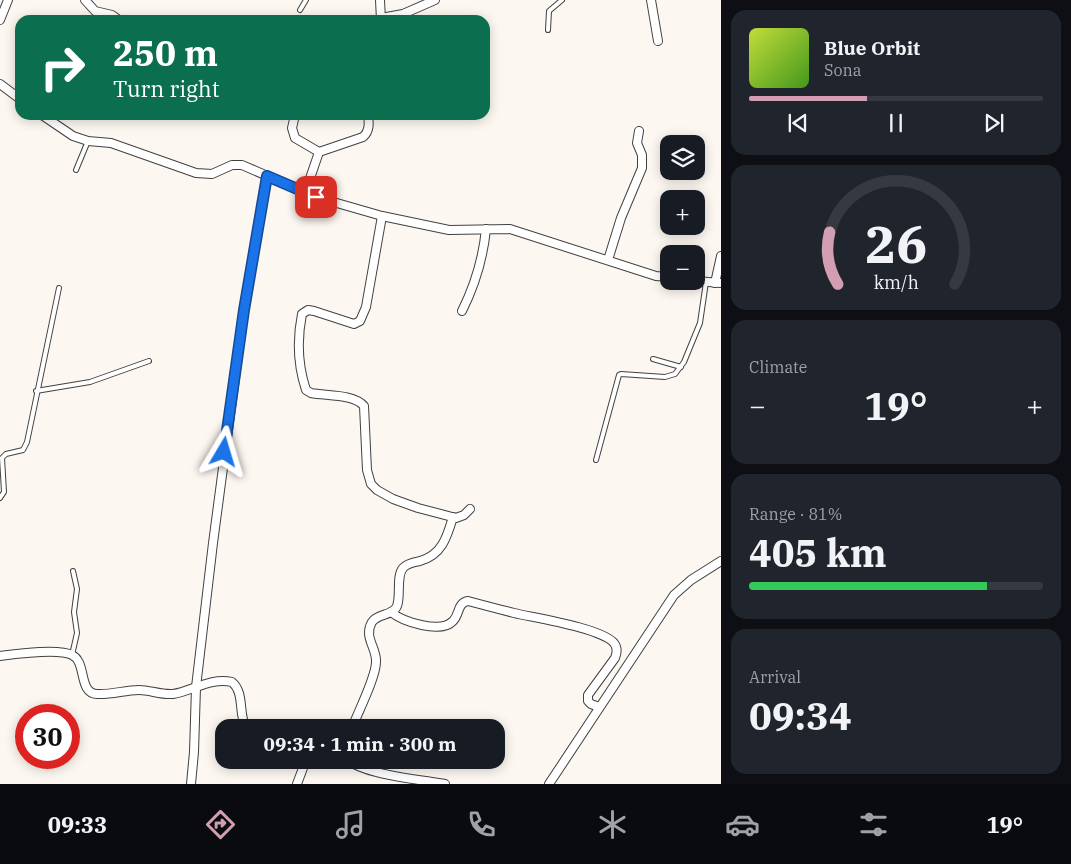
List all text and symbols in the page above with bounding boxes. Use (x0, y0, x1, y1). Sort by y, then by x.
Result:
text: 250 m (113, 30, 218, 76)
icon: right (30, 35, 95, 100)
text: Blue Orbit (824, 36, 920, 60)
text: Sona (824, 60, 861, 80)
text: Turn right (113, 74, 220, 103)
icon: previous (784, 109, 812, 137)
icon: pause (882, 109, 910, 137)
icon: next (980, 109, 1008, 137)
map controls (660, 135, 705, 290)
button: layers (660, 135, 705, 180)
pin (295, 176, 337, 218)
icon: arrive (302, 183, 330, 211)
button: + (660, 190, 705, 235)
text: 26 (865, 210, 927, 277)
button: − (660, 245, 705, 290)
text: km/h (873, 271, 919, 294)
text: Climate (749, 357, 807, 377)
text: 19° (864, 381, 928, 430)
text: − (749, 387, 766, 424)
text: + (1026, 387, 1043, 424)
position arrow (197, 425, 249, 477)
text: Range · 81% (749, 504, 842, 524)
text: 405 km (749, 528, 887, 577)
text: Arrival (749, 667, 801, 687)
text: 09:34 (749, 691, 852, 740)
speed limit sign: 30 (15, 704, 80, 769)
text: 09:34 · 1 min · 300 m (264, 732, 456, 756)
icon: directions (203, 807, 238, 842)
icon: music (333, 807, 368, 842)
icon: phone (464, 807, 499, 842)
icon: climate (595, 807, 630, 842)
icon: car (725, 807, 760, 842)
icon: filters (856, 807, 891, 842)
text: 09:33 (48, 810, 107, 839)
text: 19° (986, 810, 1023, 839)

